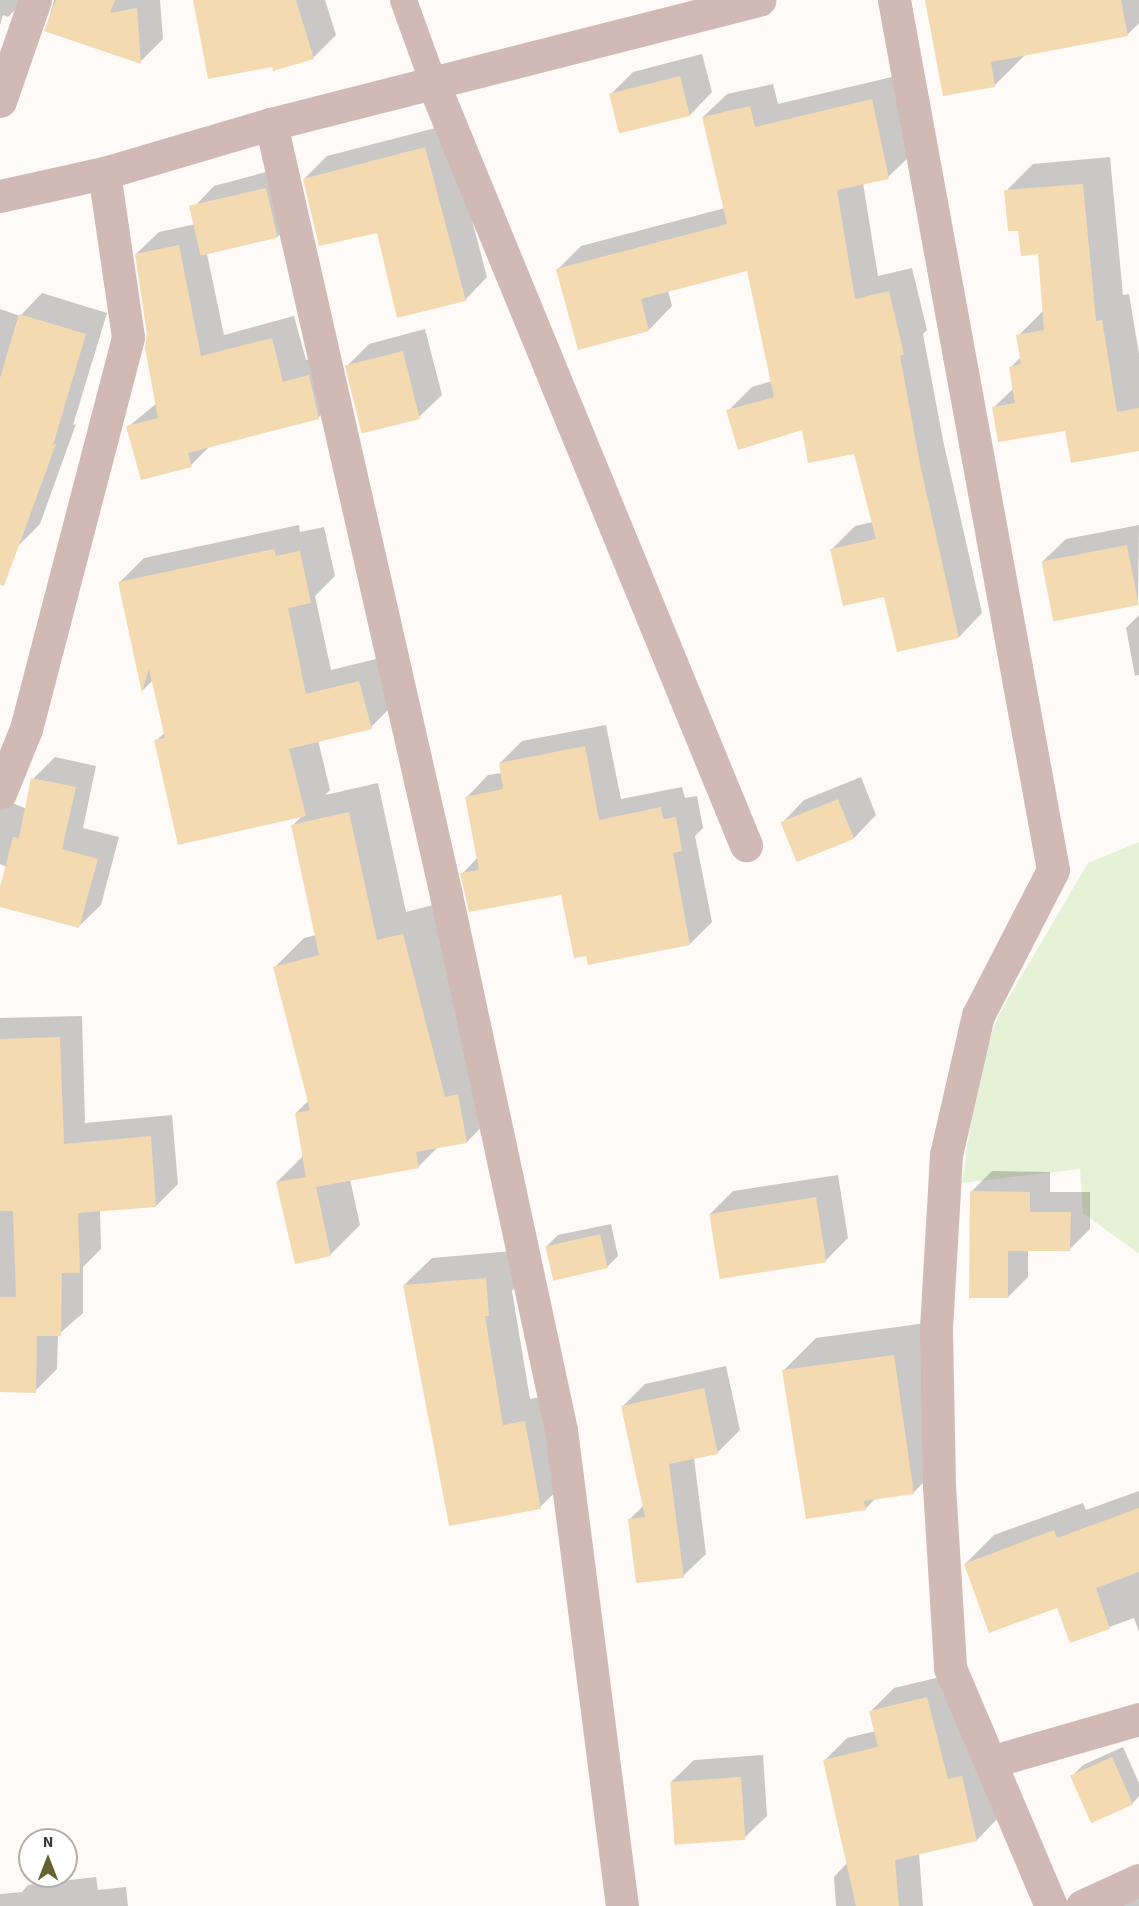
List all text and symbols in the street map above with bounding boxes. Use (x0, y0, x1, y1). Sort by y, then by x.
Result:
north arrow (18, 1828, 78, 1888)
text: N (43, 1831, 53, 1853)

